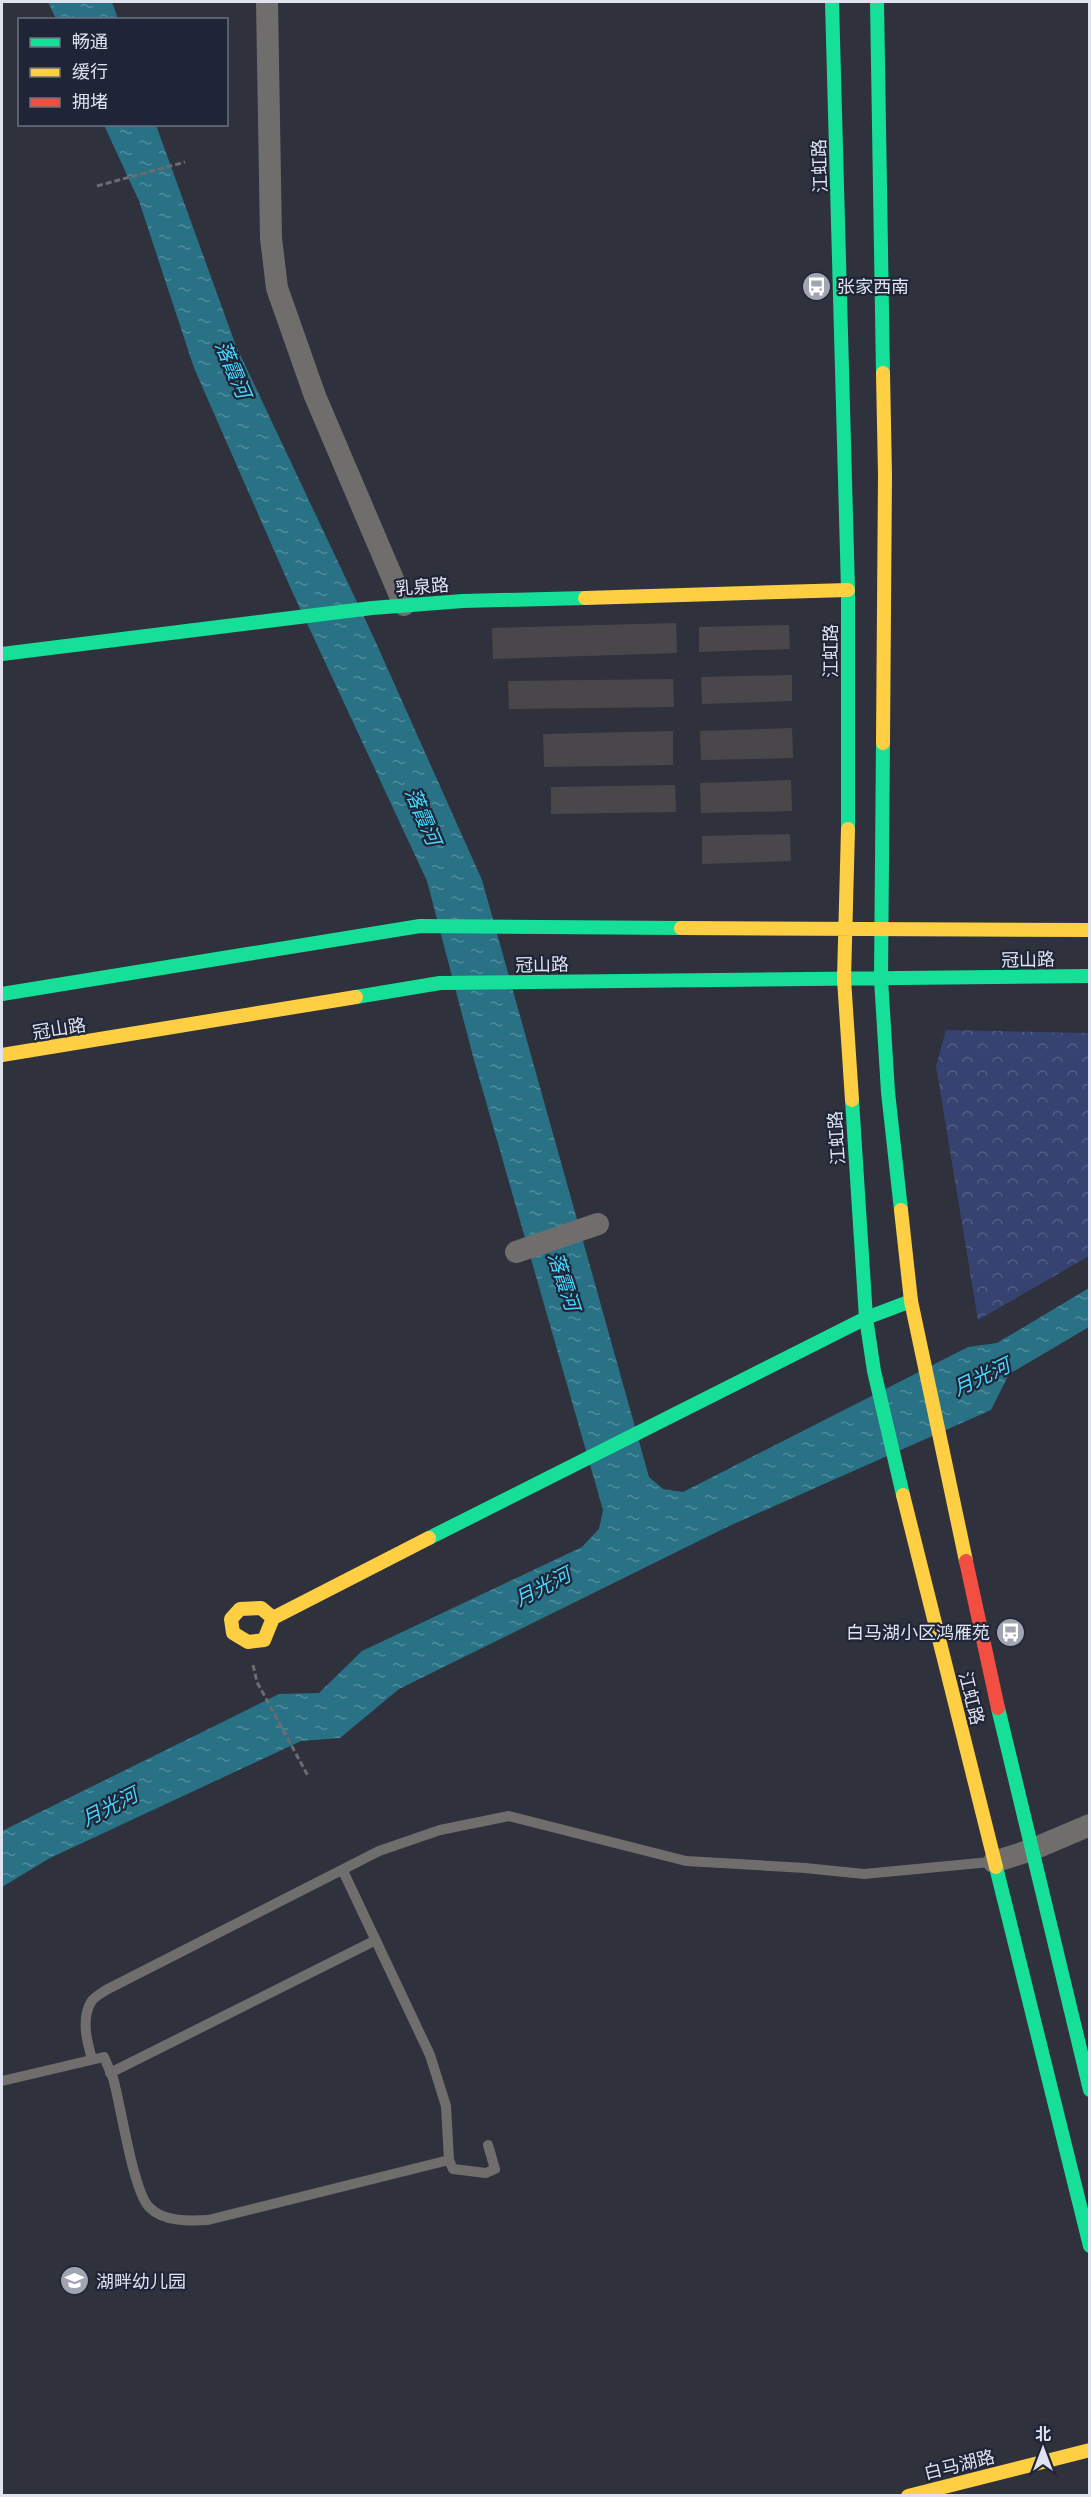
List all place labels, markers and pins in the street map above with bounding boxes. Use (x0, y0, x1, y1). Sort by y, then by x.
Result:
bus stop icon: 张家西南 (800, 270, 832, 302)
place label: 张家西南 (837, 275, 909, 297)
bus stop icon: 白马湖小区鸿雁苑 (995, 1616, 1027, 1648)
place label: 白马湖小区鸿雁苑 (846, 1621, 990, 1643)
school or university icon: 湖畔幼儿园 (59, 2265, 91, 2297)
place label: 湖畔幼儿园 (96, 2270, 186, 2292)

